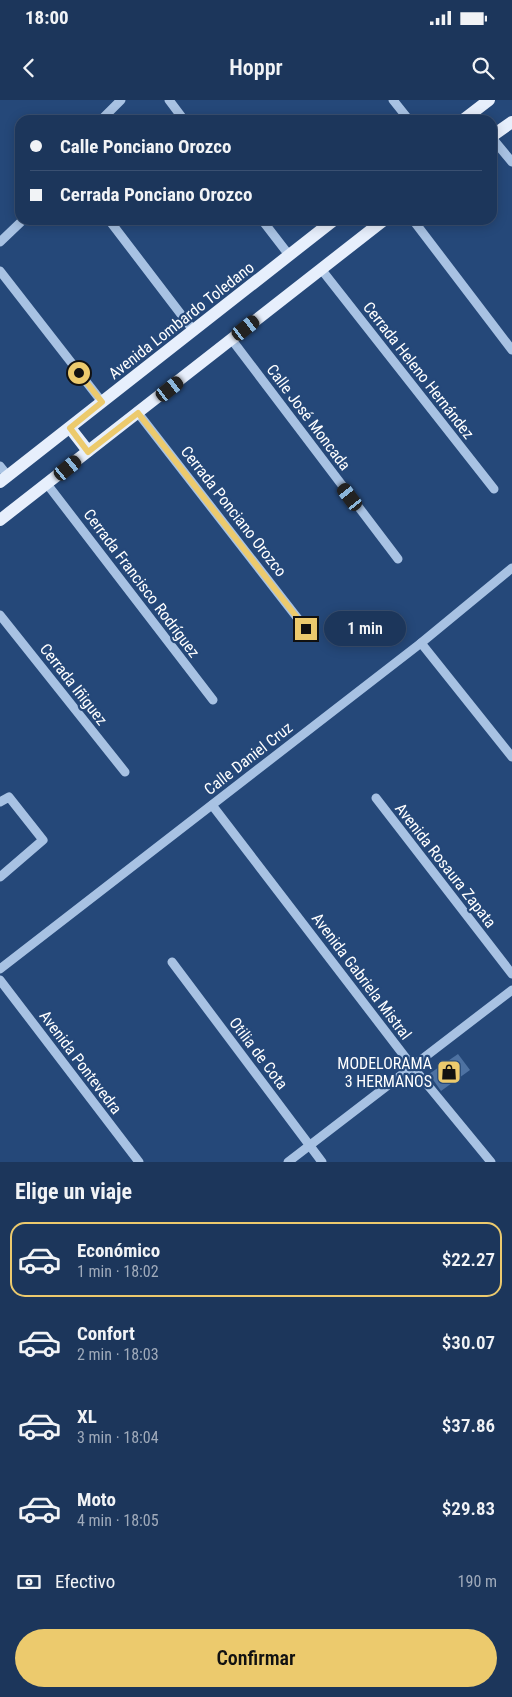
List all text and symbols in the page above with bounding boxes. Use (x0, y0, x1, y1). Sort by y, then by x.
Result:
text: 18:00 (25, 6, 69, 29)
icon: back (15, 54, 43, 82)
icon: search (469, 54, 497, 82)
text: Hoppr (229, 55, 283, 80)
text: Calle Ponciano Orozco (60, 135, 231, 158)
text: Cerrada Ponciano Orozco (60, 183, 252, 206)
street label: Avenida Lombardo Toledano (105, 258, 258, 383)
street label: Cerrada Heleno Hernández (359, 298, 478, 443)
car (229, 313, 262, 343)
street label: Calle José Moncada (262, 360, 355, 474)
route start (68, 362, 90, 384)
car (153, 374, 186, 404)
street label: Cerrada Ponciano Orozco (177, 442, 290, 580)
car (51, 453, 84, 483)
car (334, 481, 365, 513)
street label: Cerrada Francisco Rodríguez (80, 505, 204, 661)
callout: 1 min (324, 612, 406, 646)
route end (295, 618, 317, 640)
text: 1 min (347, 619, 383, 638)
street label: Cerrada Iñiguez (36, 640, 111, 729)
street label: Calle Daniel Cruz (200, 718, 296, 799)
street label: Avenida Rosaura Zapata (391, 799, 500, 931)
street label: Avenida Gabriela Mistral (308, 909, 415, 1043)
street label: Avenida Pontevedra (35, 1007, 126, 1118)
street label: Otilia de Cota (225, 1014, 292, 1093)
place label: MODELORAMA 3 HERMANOS (337, 1054, 432, 1091)
shop icon: MODELORAMA 3 HERMANOS (436, 1059, 462, 1085)
text: Elige un viaje (15, 1179, 132, 1204)
icon: car (17, 1237, 62, 1282)
text: Económico (77, 1239, 160, 1262)
text: $22.27 (442, 1248, 495, 1271)
text: 1 min · 18:02 (77, 1262, 159, 1281)
icon: car (17, 1320, 62, 1365)
text: Confort (77, 1322, 135, 1345)
text: $30.07 (442, 1331, 495, 1354)
text: 2 min · 18:03 (77, 1345, 159, 1364)
icon: car (17, 1403, 62, 1448)
text: XL (77, 1405, 97, 1428)
text: $37.86 (442, 1414, 495, 1437)
text: 3 min · 18:04 (77, 1428, 159, 1447)
icon: car (17, 1486, 62, 1531)
text: Moto (77, 1488, 116, 1511)
text: $29.83 (442, 1497, 495, 1520)
text: 4 min · 18:05 (77, 1511, 159, 1530)
icon: cash (15, 1568, 43, 1596)
text: Efectivo (55, 1570, 115, 1593)
text: 190 m (458, 1572, 497, 1591)
button: Confirmar (15, 1629, 497, 1687)

